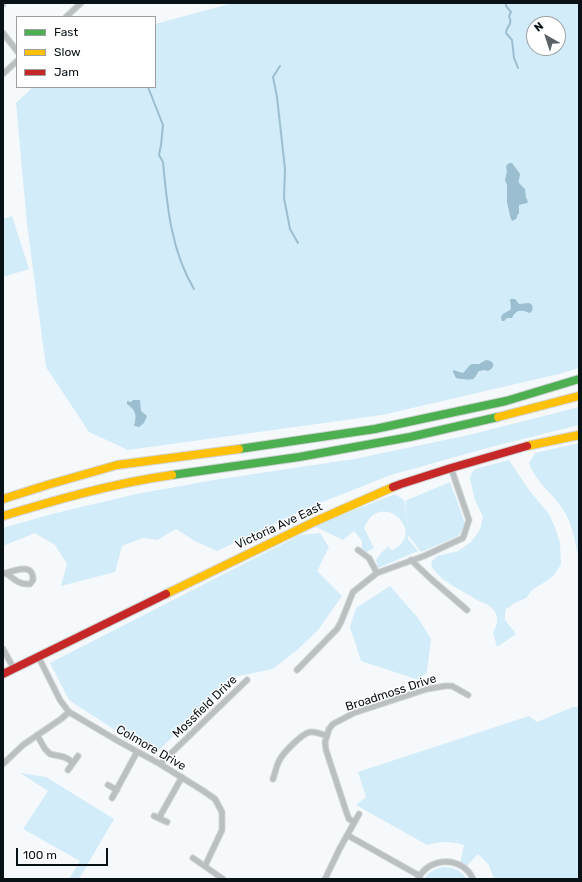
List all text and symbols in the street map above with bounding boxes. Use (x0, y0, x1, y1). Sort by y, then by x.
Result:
legend (16, 16, 156, 88)
north arrow (526, 16, 566, 56)
text: N (532, 20, 546, 35)
text: Fast (54, 25, 78, 39)
text: Slow (54, 45, 81, 59)
text: Jam (54, 65, 79, 79)
street label: Victoria Ave East (233, 500, 325, 552)
street label: Broadmoss Drive (344, 672, 438, 714)
street label: Mossfield Drive (170, 673, 240, 741)
street label: Colmore Drive (113, 722, 189, 774)
scale bar (18, 840, 110, 866)
text: 100 m (23, 848, 57, 862)

